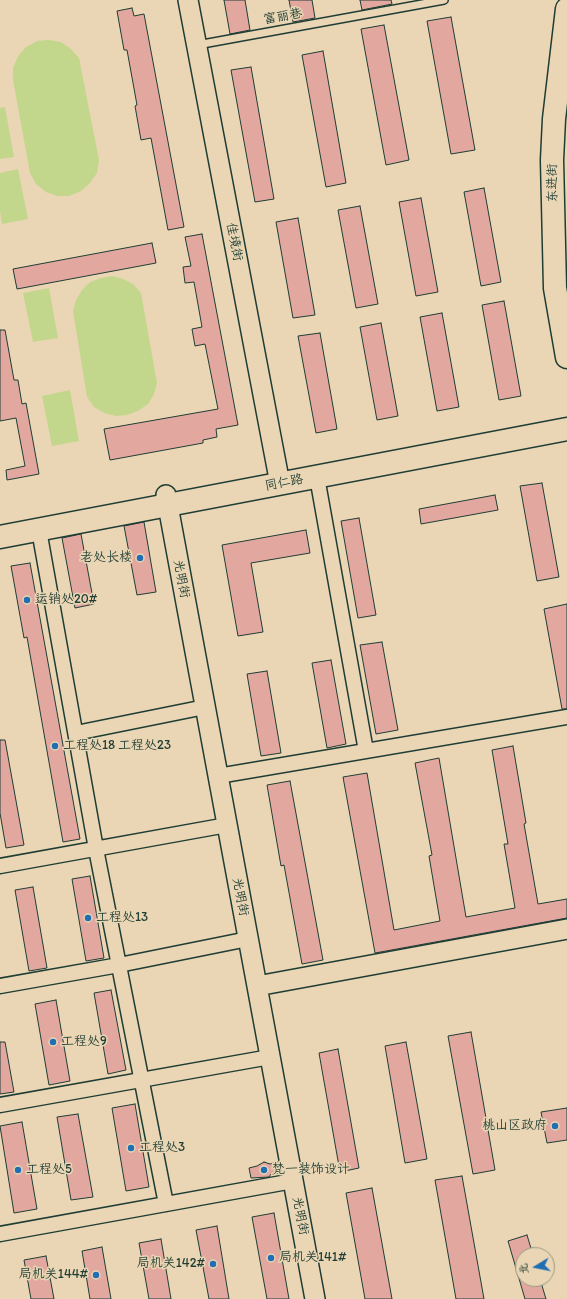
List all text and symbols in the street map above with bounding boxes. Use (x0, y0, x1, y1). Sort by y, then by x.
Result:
street label: 富丽巷 (262, 6, 304, 28)
street label: 东进街 (545, 163, 561, 203)
street label: 佳境街 (223, 221, 245, 263)
street label: 同仁路 (263, 472, 305, 494)
place label: 老处长楼 (80, 550, 132, 566)
marker: 老处长楼 (135, 553, 145, 563)
street label: 光明街 (170, 558, 192, 600)
place label: 运销处20# (35, 592, 97, 608)
marker: 运销处20# (22, 595, 32, 605)
place label: 工程处18 工程处23 (63, 738, 171, 754)
marker: 工程处18 工程处23 (50, 741, 60, 751)
street label: 光明街 (229, 876, 251, 918)
place label: 工程处13 (96, 910, 148, 926)
marker: 工程处13 (83, 913, 93, 923)
place label: 工程处9 (61, 1034, 107, 1050)
marker: 工程处9 (48, 1037, 58, 1047)
place label: 桃山区政府 (482, 1118, 547, 1134)
marker: 桃山区政府 (550, 1121, 560, 1131)
place label: 工程处3 (139, 1140, 185, 1156)
marker: 工程处3 (126, 1143, 136, 1153)
place label: 工程处5 (26, 1162, 72, 1178)
place label: 梵一装饰设计 (272, 1162, 350, 1178)
marker: 工程处5 (13, 1165, 23, 1175)
marker: 梵一装饰设计 (259, 1165, 269, 1175)
street label: 光明街 (289, 1195, 311, 1237)
north arrow (515, 1247, 555, 1287)
place label: 局机关141# (279, 1250, 346, 1266)
marker: 局机关141# (266, 1253, 276, 1263)
place label: 局机关142# (137, 1256, 205, 1272)
marker: 局机关142# (208, 1259, 218, 1269)
text: 北 (516, 1262, 531, 1276)
place label: 局机关144# (19, 1267, 88, 1283)
marker: 局机关144# (91, 1270, 101, 1280)

